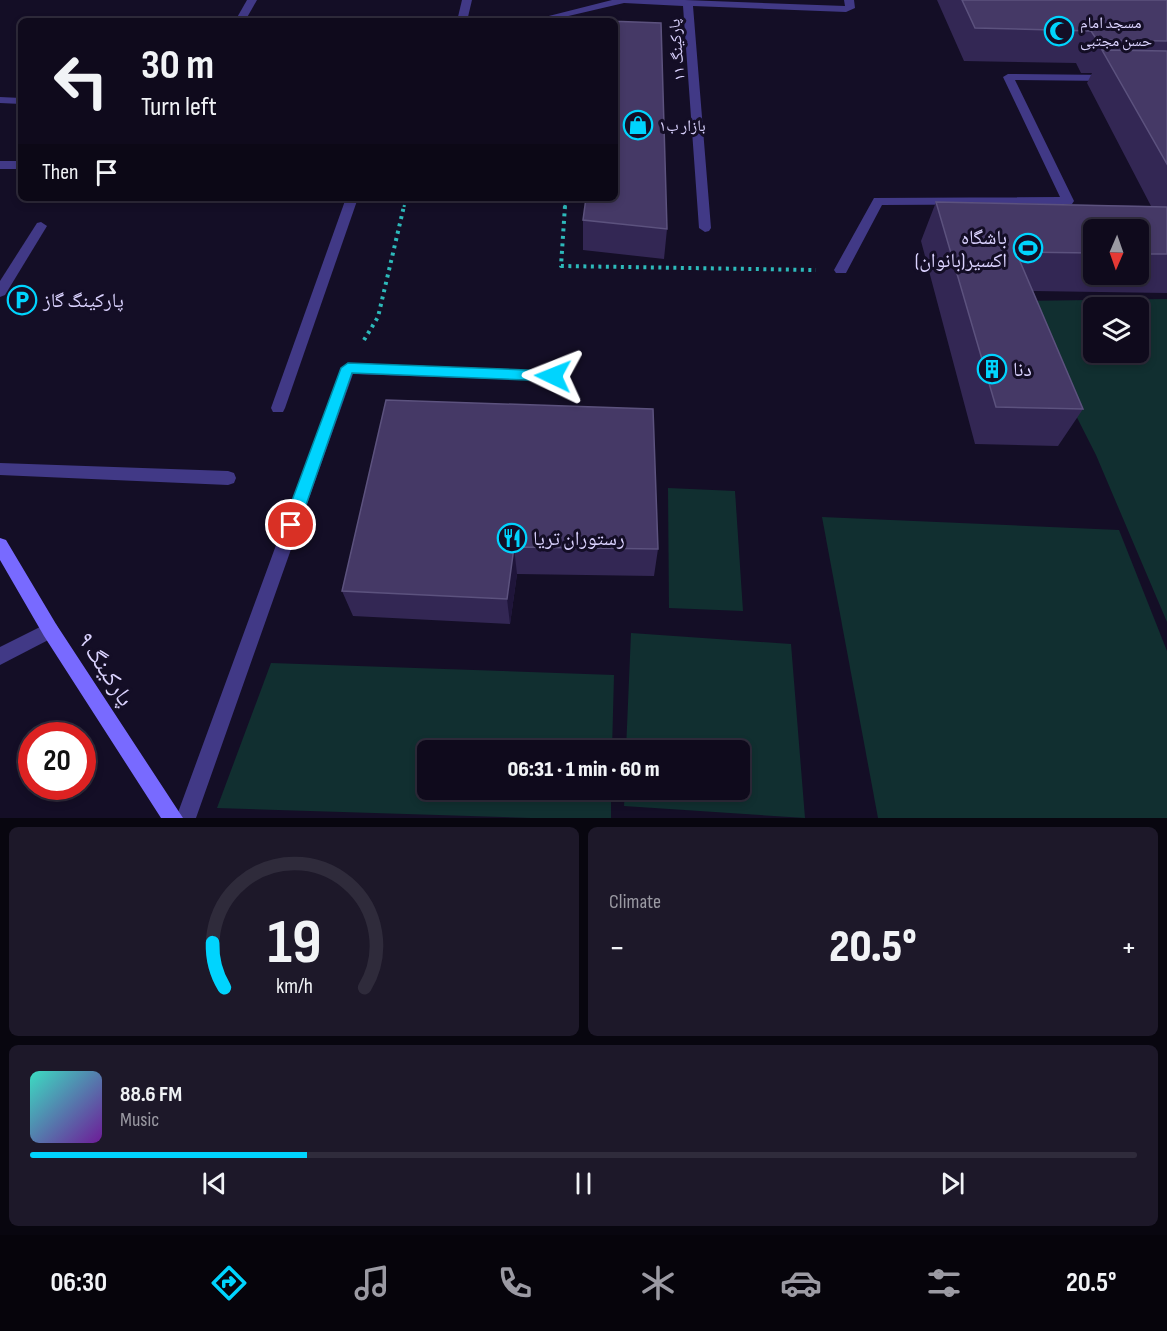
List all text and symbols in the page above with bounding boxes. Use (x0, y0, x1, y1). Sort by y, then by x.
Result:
place label: مسجد امام حسن مجتبی (1080, 14, 1152, 51)
mosque icon: مسجد امام حسن مجتبی (1043, 15, 1075, 47)
street label: پارکینگ ۱۱ (665, 18, 690, 82)
text: 30 m (141, 40, 214, 91)
icon: left (42, 42, 120, 120)
text: Turn left (141, 91, 217, 123)
shop icon: بازار ب۱ (622, 109, 654, 141)
place label: بازار ب۱ (659, 117, 706, 136)
icon: arrive (90, 156, 123, 189)
text: Then (42, 159, 78, 186)
north arrow (1083, 219, 1149, 285)
map controls (1083, 219, 1149, 363)
place label: باشگاه اکسیر(بانوان) (915, 226, 1007, 273)
sports icon: باشگاه اکسیر(بانوان) (1012, 232, 1044, 264)
parking icon: پارکینگ گاز (6, 284, 38, 316)
place label: پارکینگ گاز (42, 289, 124, 313)
button: layers (1083, 297, 1149, 363)
position arrow (521, 344, 585, 408)
building icon: دنا (976, 353, 1008, 385)
place label: دنا (1013, 358, 1032, 382)
pin (265, 499, 316, 550)
icon: arrive (274, 508, 307, 541)
restaurant icon: رستوران تریا (496, 522, 528, 554)
place label: رستوران تریا (533, 527, 625, 551)
street label: پارکینگ ۹ (71, 627, 140, 712)
speed limit sign: 20 (18, 722, 96, 800)
text: 06:31 · 1 min · 60 m (507, 756, 660, 783)
text: Climate (609, 890, 661, 914)
text: 19 (267, 906, 321, 981)
text: 20.5° (829, 920, 917, 975)
text: − (609, 928, 625, 968)
text: + (1121, 928, 1137, 968)
text: km/h (275, 975, 313, 1000)
text: 88.6 FM (120, 1081, 182, 1108)
text: Music (120, 1108, 159, 1132)
icon: previous (198, 1167, 231, 1200)
icon: pause (567, 1167, 600, 1200)
icon: next (936, 1167, 969, 1200)
icon: directions (208, 1262, 250, 1304)
icon: music (351, 1262, 393, 1304)
icon: phone (494, 1262, 536, 1304)
icon: climate (637, 1262, 679, 1304)
icon: car (780, 1262, 822, 1304)
icon: filters (923, 1262, 965, 1304)
text: 06:30 (50, 1267, 107, 1299)
text: 20.5° (1066, 1267, 1116, 1299)

